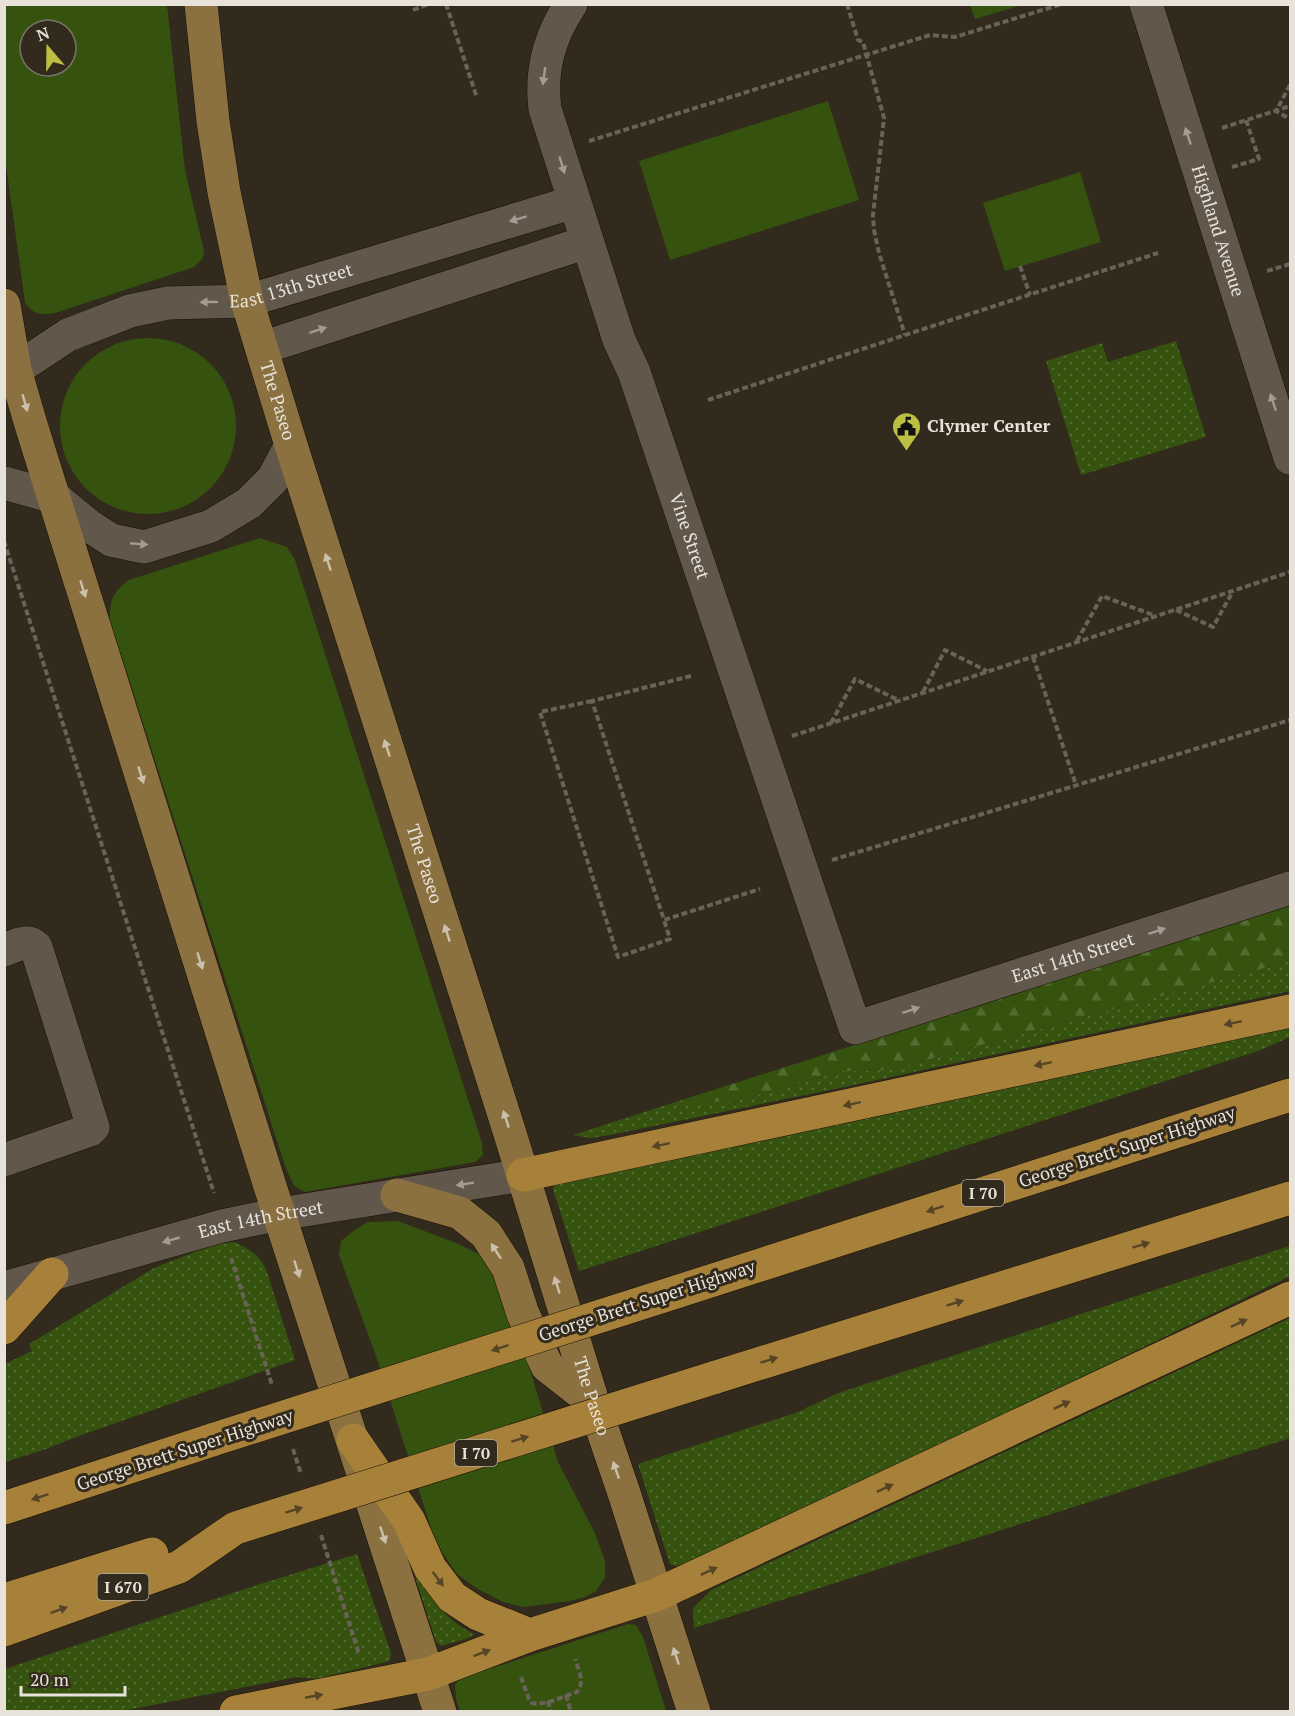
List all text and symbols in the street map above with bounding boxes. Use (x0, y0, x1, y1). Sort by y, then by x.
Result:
north arrow (18, 18, 78, 78)
text: N (33, 21, 52, 46)
one-way arrow (539, 67, 548, 86)
one-way arrow (1183, 127, 1192, 145)
one-way arrow (558, 156, 567, 174)
street label: Highland Avenue (1187, 162, 1251, 299)
one-way arrow (509, 215, 527, 224)
street label: East 13th Street (229, 257, 356, 312)
one-way arrow (199, 297, 218, 307)
one-way arrow (309, 325, 327, 334)
street label: The Paseo (255, 358, 302, 443)
one-way arrow (1268, 393, 1277, 411)
one-way arrow (20, 394, 30, 412)
public building icon: Clymer Center (890, 410, 922, 452)
place label: Clymer Center (927, 413, 1051, 437)
street label: Vine Street (665, 490, 716, 583)
one-way arrow (130, 540, 149, 549)
one-way arrow (323, 553, 332, 571)
one-way arrow (79, 580, 88, 598)
one-way arrow (382, 739, 391, 757)
one-way arrow (137, 766, 146, 784)
street label: The Paseo (401, 821, 449, 906)
one-way arrow (441, 924, 451, 942)
street label: East 14th Street (1009, 926, 1137, 988)
one-way arrow (1148, 926, 1166, 935)
one-way arrow (196, 952, 205, 970)
one-way arrow (902, 1005, 920, 1015)
one-way arrow (1224, 1019, 1243, 1028)
one-way arrow (1033, 1059, 1052, 1069)
street label: George Brett Super Highway (1015, 1099, 1239, 1192)
one-way arrow (843, 1100, 861, 1110)
one-way arrow (501, 1110, 510, 1128)
one-way arrow (652, 1141, 671, 1150)
one-way arrow (456, 1180, 475, 1189)
road number: I 70 (962, 1180, 1004, 1206)
street label: East 14th Street (195, 1194, 325, 1243)
one-way arrow (926, 1204, 944, 1214)
one-way arrow (162, 1236, 180, 1245)
one-way arrow (1132, 1239, 1150, 1249)
one-way arrow (491, 1242, 502, 1259)
street label: George Brett Super Highway (535, 1253, 759, 1346)
one-way arrow (293, 1260, 303, 1278)
one-way arrow (552, 1276, 561, 1294)
one-way arrow (946, 1297, 964, 1307)
one-way arrow (1230, 1318, 1247, 1327)
one-way arrow (491, 1344, 509, 1353)
street label: The Paseo (569, 1353, 617, 1439)
one-way arrow (760, 1355, 778, 1365)
one-way arrow (1053, 1400, 1071, 1410)
street label: George Brett Super Highway (73, 1402, 297, 1495)
one-way arrow (511, 1433, 529, 1443)
road number: I 70 (455, 1440, 497, 1466)
one-way arrow (611, 1461, 621, 1479)
one-way arrow (877, 1484, 894, 1493)
one-way arrow (31, 1493, 49, 1502)
one-way arrow (285, 1505, 303, 1514)
one-way arrow (379, 1526, 388, 1544)
one-way arrow (700, 1567, 717, 1576)
one-way arrow (432, 1571, 445, 1587)
road number: I 670 (98, 1574, 148, 1600)
one-way arrow (51, 1605, 69, 1615)
one-way arrow (671, 1647, 680, 1665)
one-way arrow (473, 1648, 491, 1657)
scale bar (21, 1659, 124, 1697)
text: 20 m (30, 1667, 70, 1691)
one-way arrow (305, 1691, 324, 1700)

